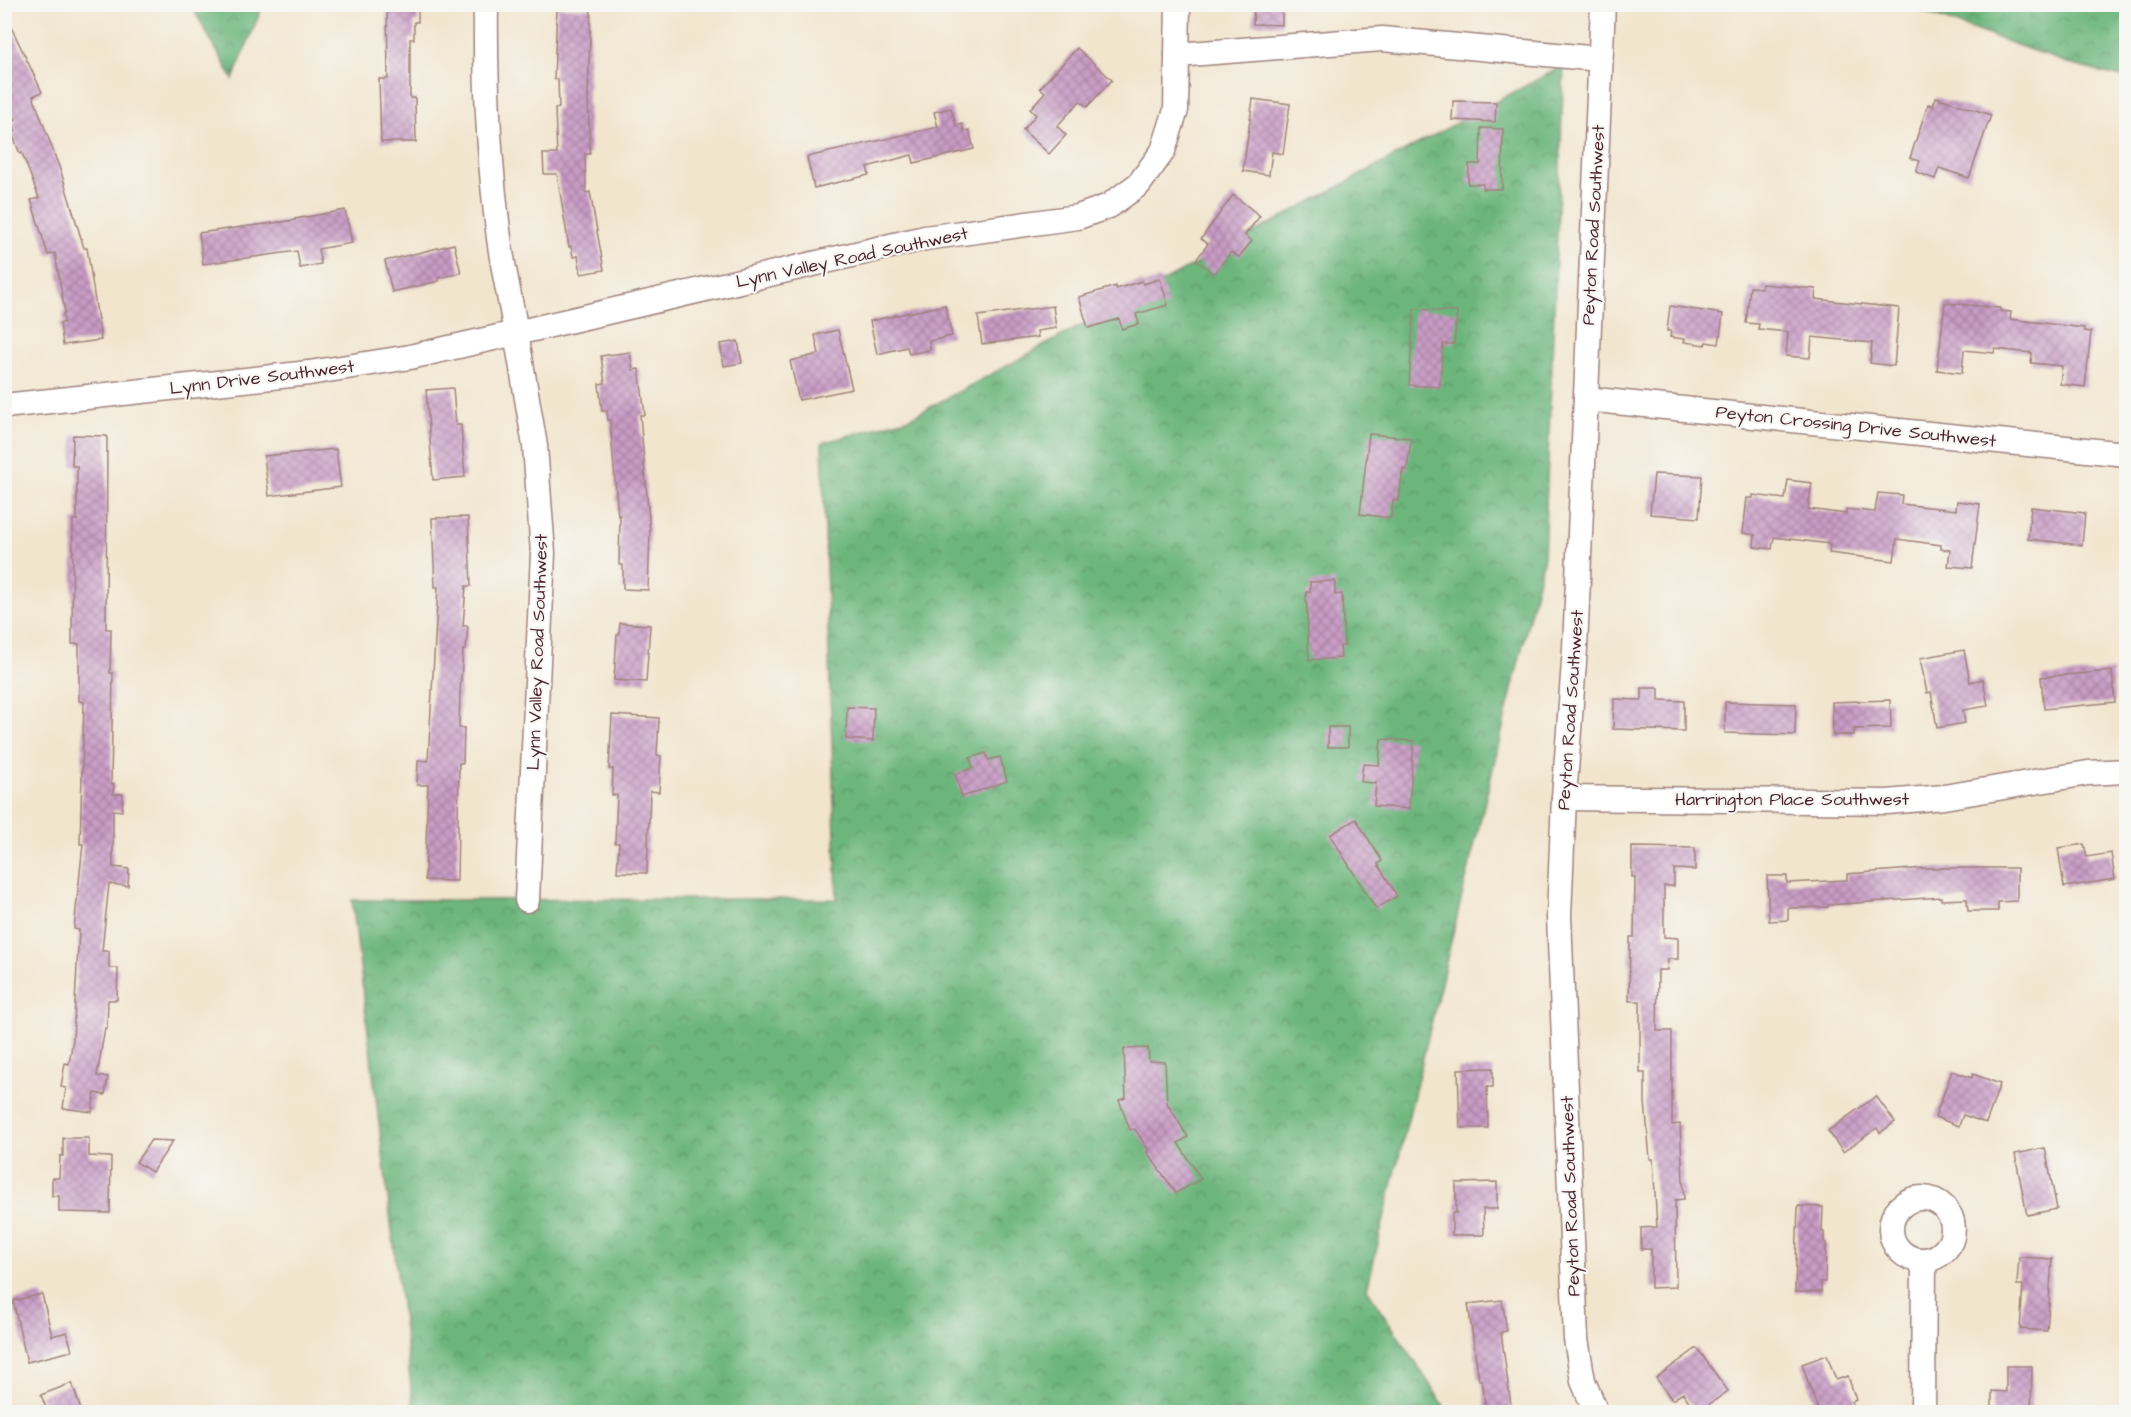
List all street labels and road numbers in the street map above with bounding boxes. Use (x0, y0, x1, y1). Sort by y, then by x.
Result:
street label: Peyton Road Southwest (1576, 123, 1612, 326)
street label: Lynn Valley Road Southwest (734, 221, 971, 295)
street label: Lynn Drive Southwest (168, 354, 357, 402)
street label: Peyton Crossing Drive Southwest (1714, 399, 1998, 455)
street label: Lynn Valley Road Southwest (521, 533, 555, 771)
street label: Peyton Road Southwest (1551, 608, 1591, 811)
street label: Harrington Place Southwest (1675, 787, 1910, 813)
street label: Peyton Road Southwest (1554, 1094, 1587, 1297)

